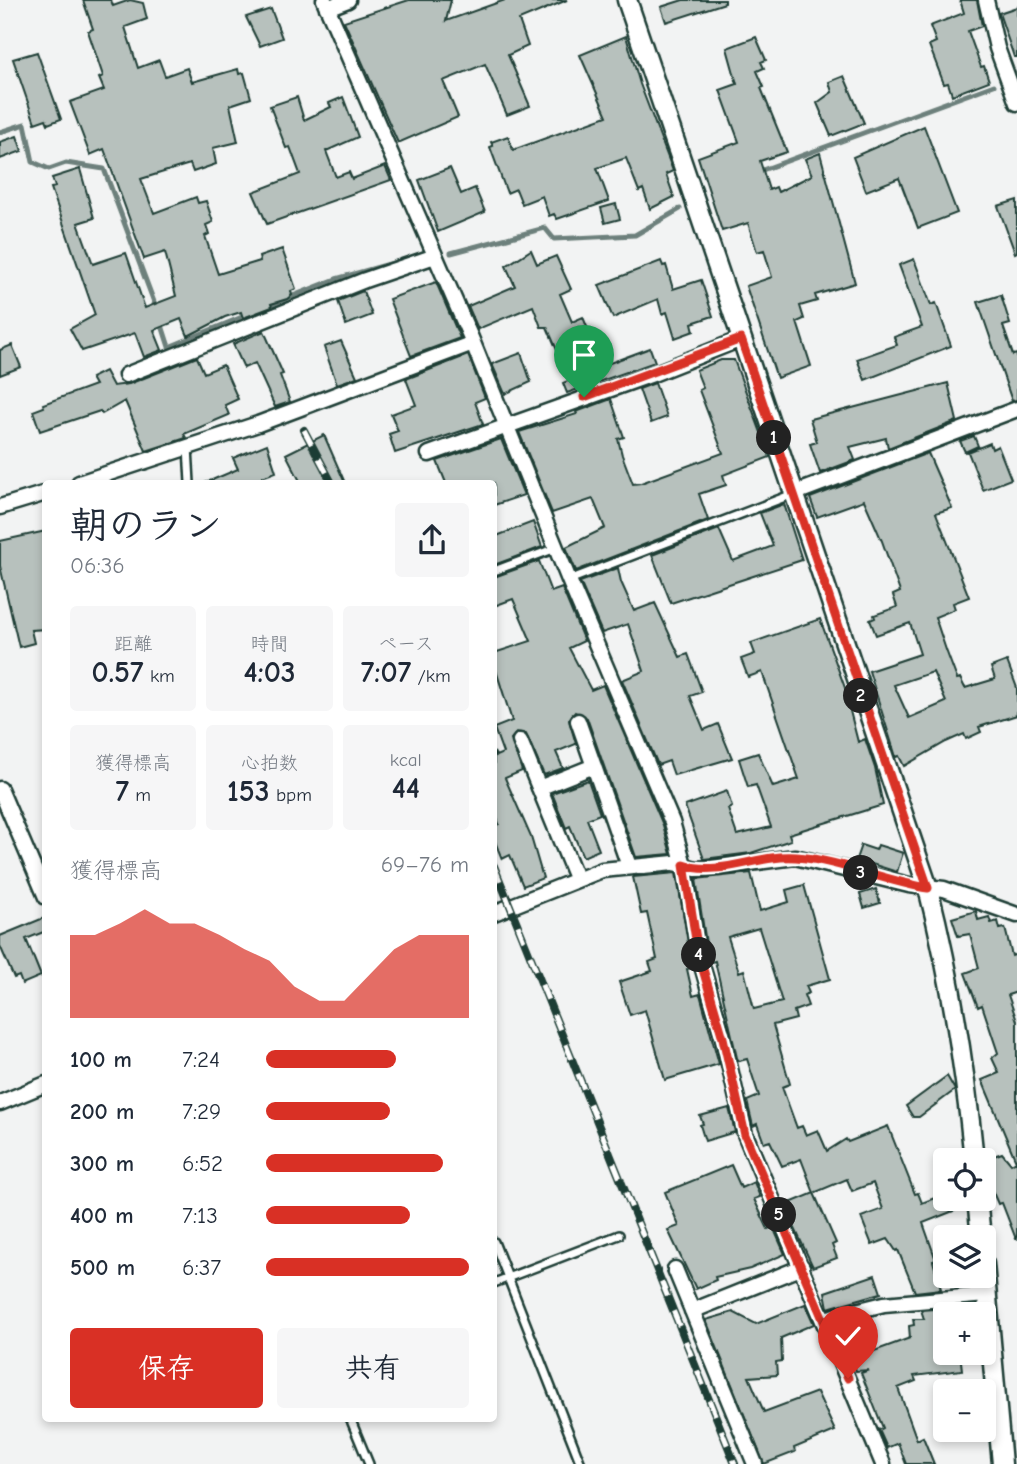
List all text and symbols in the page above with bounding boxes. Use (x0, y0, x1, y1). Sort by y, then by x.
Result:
pin (554, 325, 614, 397)
icon: arrive (565, 336, 603, 374)
pin: 1 (756, 420, 792, 456)
text: 1 (770, 426, 777, 448)
button: share (395, 503, 469, 577)
text: 朝のラン (70, 504, 222, 548)
text: 06:36 (70, 552, 125, 579)
text: 距離 (114, 633, 152, 655)
text: 時間 (250, 633, 289, 655)
text: ペース (378, 633, 434, 655)
text: 0.57 (92, 655, 144, 690)
text: 4:03 (243, 655, 296, 690)
text: 7:07 (361, 655, 411, 690)
text: km (144, 665, 175, 687)
text: /km (411, 665, 451, 687)
pin: 2 (844, 678, 878, 714)
text: 2 (856, 684, 865, 706)
text: kcal (390, 749, 422, 771)
text: 獲得標高 (95, 752, 171, 774)
text: 心拍数 (241, 752, 298, 774)
text: 44 (392, 771, 420, 806)
text: 7 (115, 774, 129, 809)
text: 153 (227, 774, 270, 809)
text: m (129, 784, 151, 806)
text: bpm (270, 784, 312, 806)
text: 69–76 m (381, 851, 469, 878)
pin: 3 (844, 856, 878, 890)
text: 獲得標高 (70, 857, 162, 884)
text: 3 (856, 861, 865, 883)
pin: 4 (682, 937, 716, 972)
text: 4 (694, 943, 703, 965)
text: 100 m (70, 1046, 132, 1073)
text: 7:24 (182, 1046, 220, 1073)
text: 200 m (70, 1098, 134, 1125)
text: 7:29 (182, 1098, 221, 1125)
map controls (933, 1148, 996, 1442)
button: locate (933, 1148, 996, 1211)
text: 300 m (70, 1150, 134, 1177)
text: 6:52 (182, 1150, 223, 1177)
pin: 5 (762, 1198, 796, 1232)
text: 400 m (70, 1202, 134, 1229)
text: 7:13 (182, 1202, 218, 1229)
text: 5 (773, 1203, 784, 1225)
button: layers (933, 1225, 996, 1288)
text: 500 m (70, 1254, 135, 1281)
text: 6:37 (182, 1254, 221, 1281)
button: + (933, 1302, 996, 1365)
pin (818, 1306, 878, 1378)
icon: check (829, 1317, 867, 1355)
button: 保存 (70, 1328, 263, 1408)
button: 共有 (277, 1328, 469, 1408)
button: − (933, 1379, 996, 1442)

